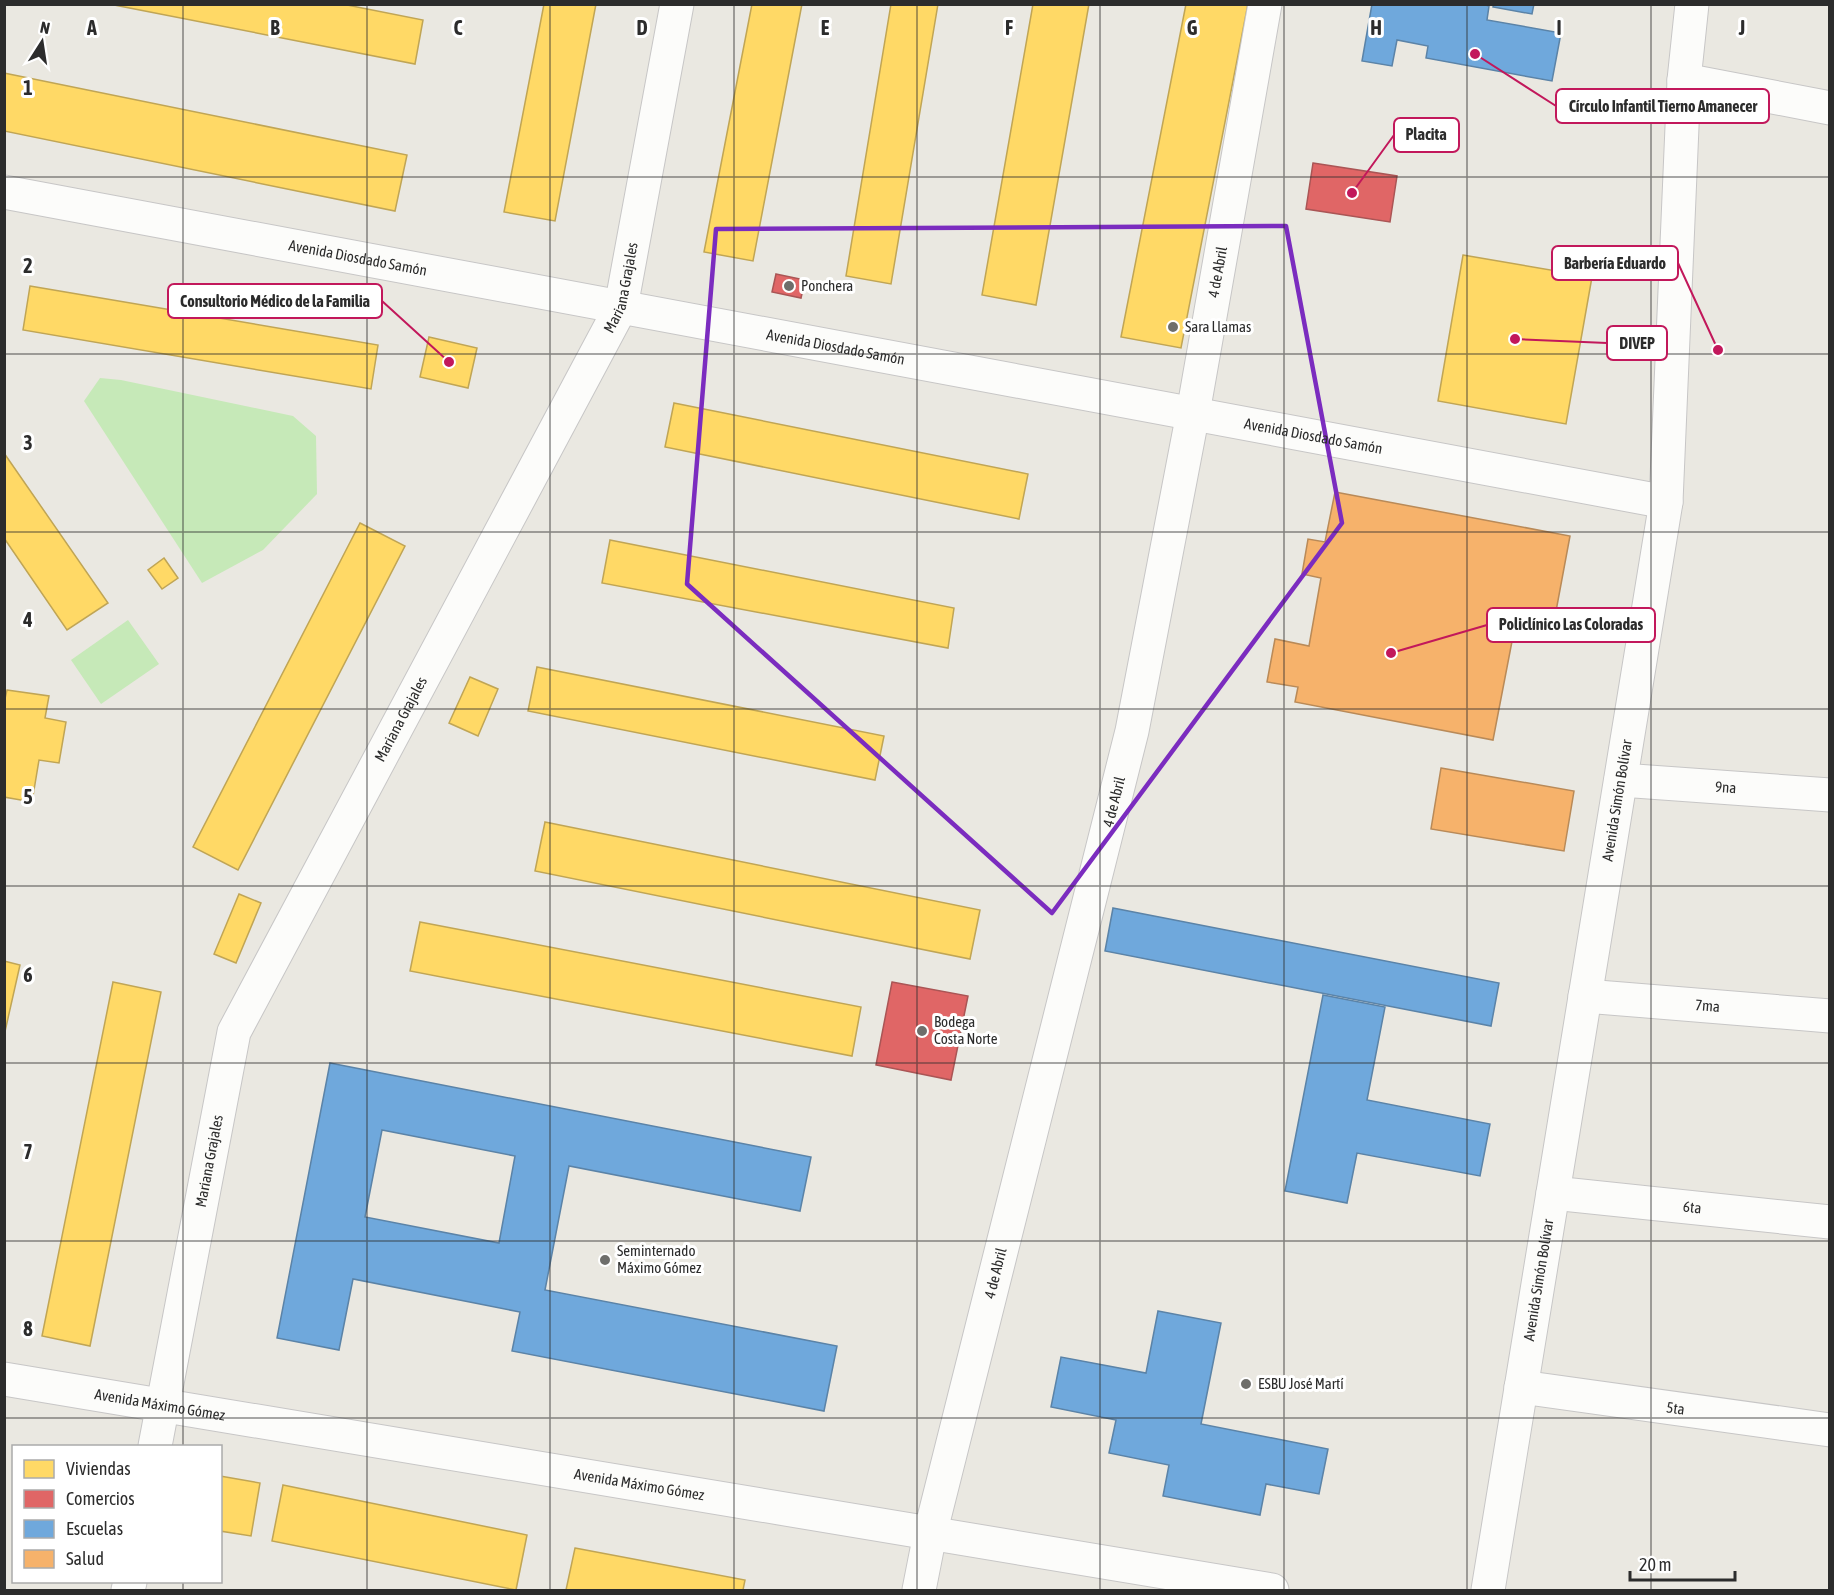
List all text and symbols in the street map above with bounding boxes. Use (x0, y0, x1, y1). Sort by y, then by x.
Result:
north arrow (12, 12, 72, 72)
text: A (86, 16, 97, 39)
text: B (270, 16, 280, 39)
text: C (454, 16, 463, 39)
text: D (636, 16, 648, 39)
text: E (821, 16, 830, 39)
text: F (1005, 16, 1013, 39)
text: G (1187, 16, 1198, 39)
text: H (1370, 16, 1382, 39)
text: I (1556, 16, 1562, 39)
text: J (1738, 16, 1745, 39)
text: N (39, 18, 52, 37)
text: 1 (23, 76, 33, 99)
callout: Círculo Infantil Tierno Amanecer (1556, 89, 1769, 123)
text: Círculo Infantil Tierno Amanecer (1569, 97, 1758, 115)
callout: Placita (1394, 118, 1459, 152)
text: Placita (1405, 125, 1447, 143)
street label: Avenida Diosdado Samón (288, 236, 428, 279)
street label: Mariana Grajales (600, 241, 641, 336)
street label: 4 de Abril (1204, 245, 1230, 299)
callout: Barbería Eduardo (1552, 246, 1678, 280)
text: 2 (23, 254, 33, 277)
text: Barbería Eduardo (1564, 254, 1666, 272)
place label: Ponchera (801, 277, 853, 294)
marker: Ponchera (782, 279, 796, 293)
callout: Consultorio Médico de la Familia (168, 284, 382, 318)
text: Consultorio Médico de la Familia (180, 292, 370, 310)
place label: Sara Llamas (1185, 318, 1251, 335)
marker: Sara Llamas (1166, 320, 1180, 334)
street label: Avenida Diosdado Samón (765, 325, 906, 368)
callout: DIVEP (1607, 326, 1667, 360)
text: DIVEP (1619, 334, 1655, 352)
street label: Avenida Diosdado Samón (1243, 415, 1384, 457)
text: 3 (23, 431, 33, 454)
text: 4 (22, 608, 33, 631)
callout: Policlínico Las Coloradas (1487, 608, 1655, 642)
text: Policlínico Las Coloradas (1499, 615, 1644, 633)
street label: Mariana Grajales (371, 674, 430, 764)
street label: Avenida Simón Bolívar (1598, 738, 1635, 863)
street label: 4 de Abril (1099, 775, 1128, 829)
street label: 9na (1715, 778, 1737, 796)
text: 5 (23, 785, 33, 808)
text: 6 (23, 963, 33, 986)
street label: 7ma (1695, 996, 1721, 1015)
place label: Bodega Costa Norte (934, 1013, 998, 1047)
marker: Bodega Costa Norte (915, 1024, 929, 1038)
street label: Mariana Grajales (192, 1113, 226, 1209)
text: 7 (23, 1140, 33, 1163)
street label: 6ta (1682, 1198, 1702, 1216)
street label: Avenida Simón Bolívar (1520, 1217, 1557, 1342)
place label: Seminternado Máximo Gómez (617, 1242, 702, 1276)
street label: 4 de Abril (981, 1246, 1010, 1300)
marker: Seminternado Máximo Gómez (598, 1253, 612, 1267)
text: 8 (23, 1317, 33, 1340)
place label: ESBU José Martí (1258, 1375, 1344, 1392)
marker: ESBU José Martí (1239, 1377, 1253, 1391)
street label: Avenida Máximo Gómez (94, 1385, 227, 1424)
street label: 5ta (1665, 1398, 1686, 1418)
legend (12, 1445, 222, 1583)
text: Viviendas (66, 1458, 131, 1479)
street label: Avenida Máximo Gómez (573, 1465, 706, 1504)
text: Comercios (66, 1488, 135, 1509)
text: Escuelas (66, 1518, 123, 1539)
scale bar (1630, 1544, 1735, 1582)
text: Salud (66, 1548, 104, 1569)
text: 20 m (1639, 1554, 1671, 1575)

